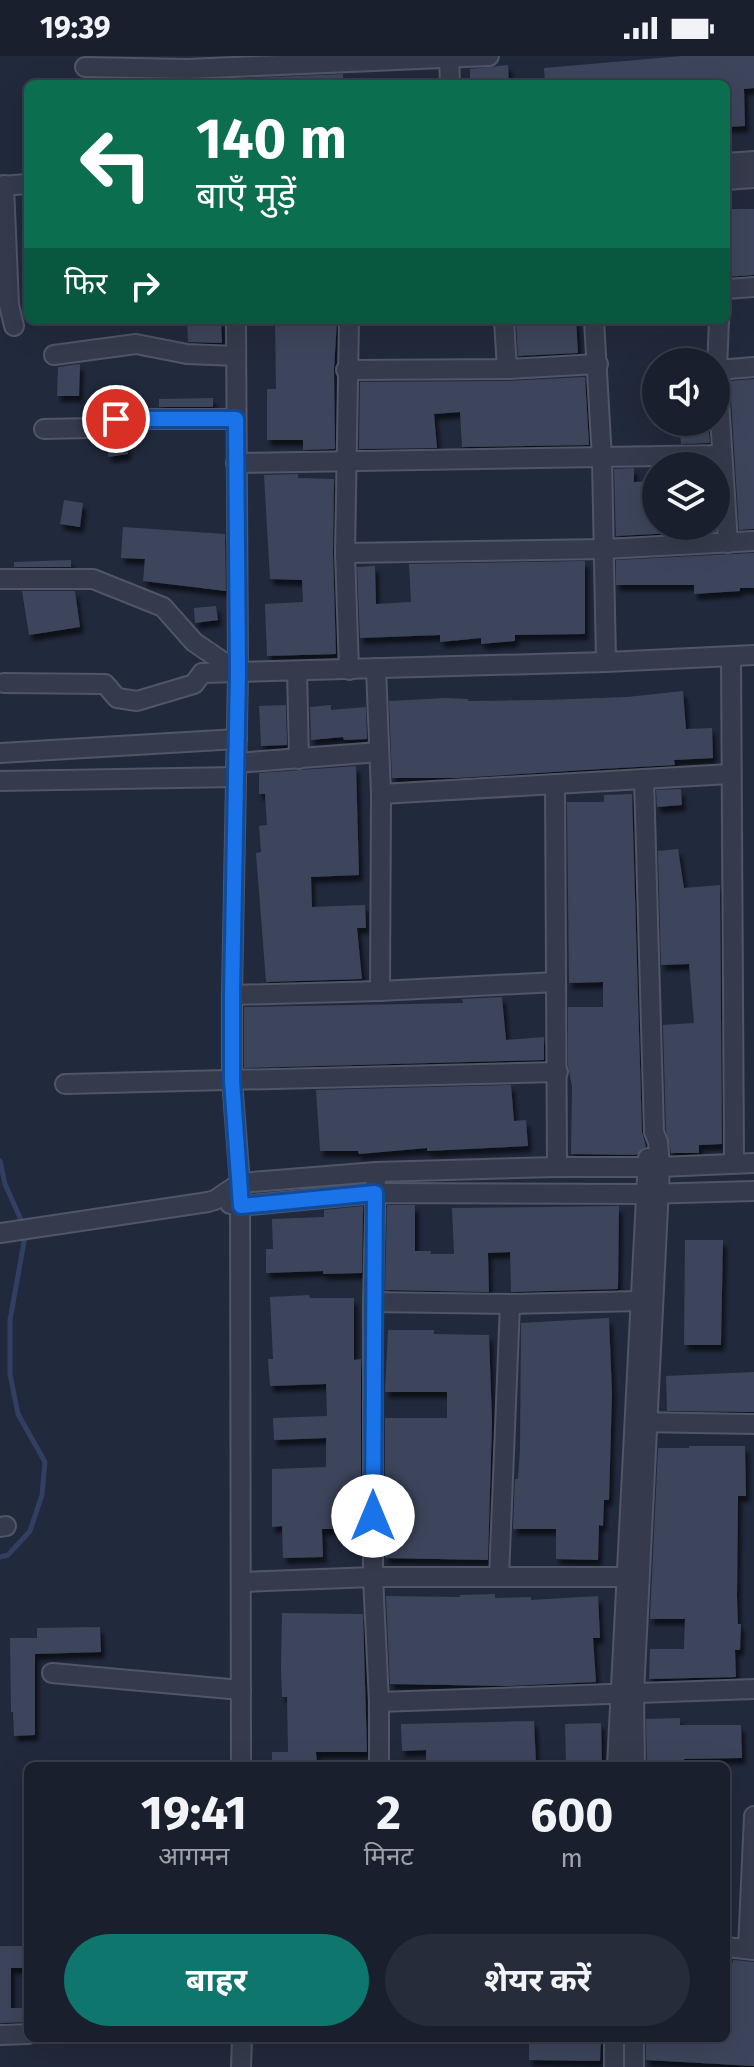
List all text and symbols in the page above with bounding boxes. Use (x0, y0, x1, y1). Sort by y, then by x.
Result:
text: 19:39 (40, 10, 110, 46)
text: 140 m (196, 106, 347, 173)
icon: left (64, 112, 168, 216)
text: बाएँ मुड़ें (196, 174, 296, 218)
icon: right (123, 264, 167, 308)
text: फिर (64, 266, 107, 302)
map controls (642, 348, 730, 540)
button: sound (642, 348, 730, 436)
pin (82, 385, 150, 453)
icon: arrive (94, 397, 138, 441)
button: layers (642, 452, 730, 540)
position arrow (331, 1474, 415, 1558)
text: 19:41 (141, 1784, 247, 1842)
text: 2 (376, 1784, 401, 1842)
text: 600 (530, 1786, 613, 1844)
text: आगमन (158, 1841, 229, 1872)
text: मिनट (364, 1841, 413, 1872)
text: m (561, 1843, 583, 1874)
button: बाहर (64, 1934, 369, 2026)
button: शेयर करें (385, 1934, 690, 2026)

